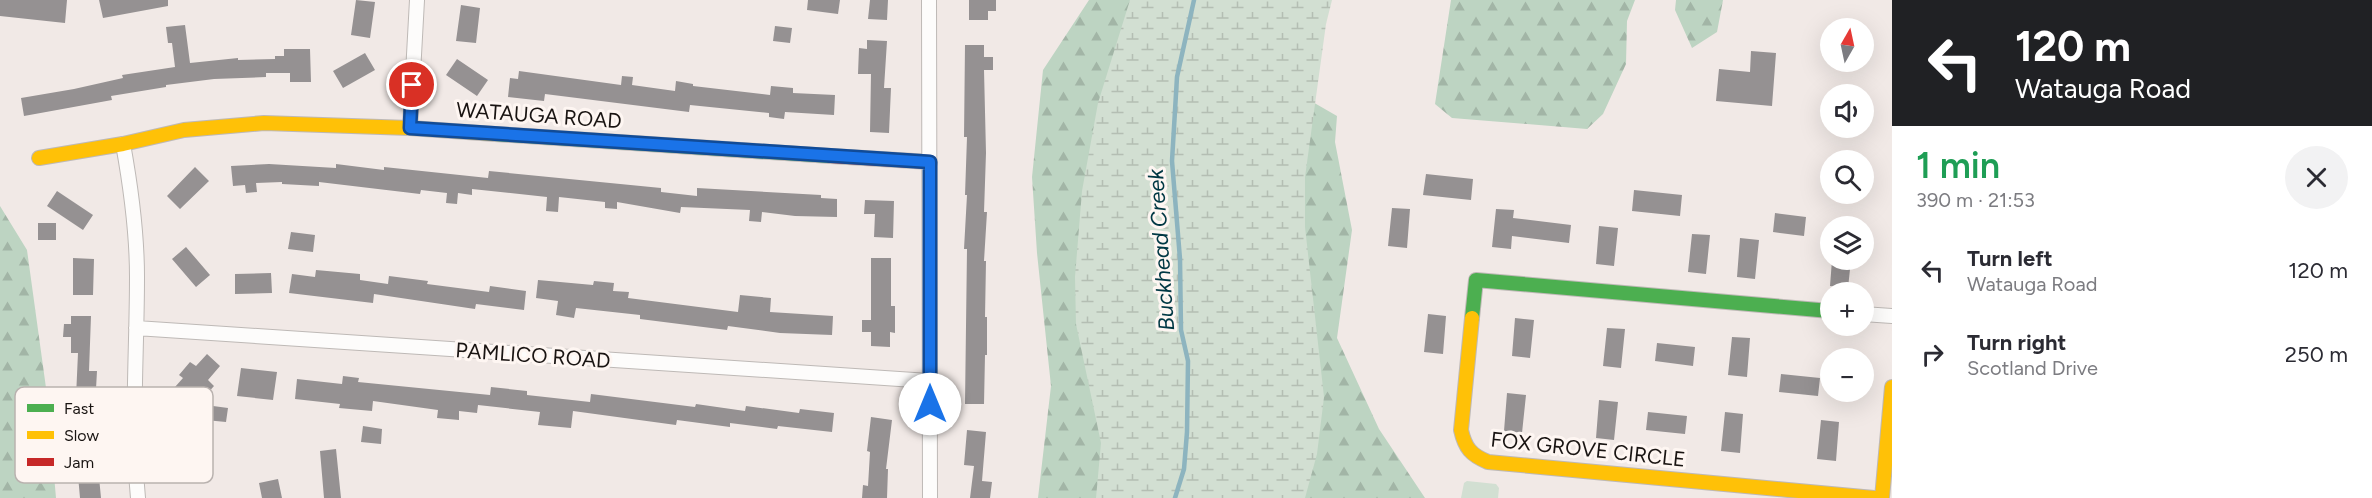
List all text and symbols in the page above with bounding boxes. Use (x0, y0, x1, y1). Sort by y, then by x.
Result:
north arrow (1820, 18, 1874, 72)
map controls (1820, 18, 1874, 402)
text: 120 m (2015, 21, 2131, 72)
icon: left (1916, 24, 1994, 102)
pin (386, 59, 437, 110)
icon: arrive (395, 68, 428, 101)
text: Watauga Road (2015, 72, 2191, 105)
button: sound (1820, 84, 1874, 138)
street label: WATAUGA ROAD (455, 97, 623, 133)
text: 1 min (1916, 144, 2000, 187)
button: close (2285, 146, 2348, 209)
button: search (1820, 150, 1874, 204)
water label: Buckhead Creek (1142, 167, 1180, 332)
text: 390 m · 21:53 (1916, 188, 2035, 212)
button: layers (1820, 216, 1874, 270)
text: Turn left (1967, 245, 2053, 272)
icon: left (1916, 254, 1949, 287)
text: 120 m (2288, 257, 2348, 284)
text: Watauga Road (1967, 272, 2097, 296)
button: + (1820, 282, 1874, 336)
text: Turn right (1967, 329, 2066, 356)
street label: PAMLICO ROAD (455, 337, 611, 373)
icon: right (1916, 338, 1949, 371)
text: 250 m (2285, 341, 2348, 368)
button: − (1820, 348, 1874, 402)
text: Scotland Drive (1967, 356, 2098, 380)
position arrow (898, 372, 962, 436)
legend (15, 387, 213, 483)
text: Fast (64, 399, 94, 418)
text: Slow (64, 426, 99, 445)
street label: FOX GROVE CIRCLE (1489, 426, 1687, 472)
text: Jam (64, 453, 94, 472)

